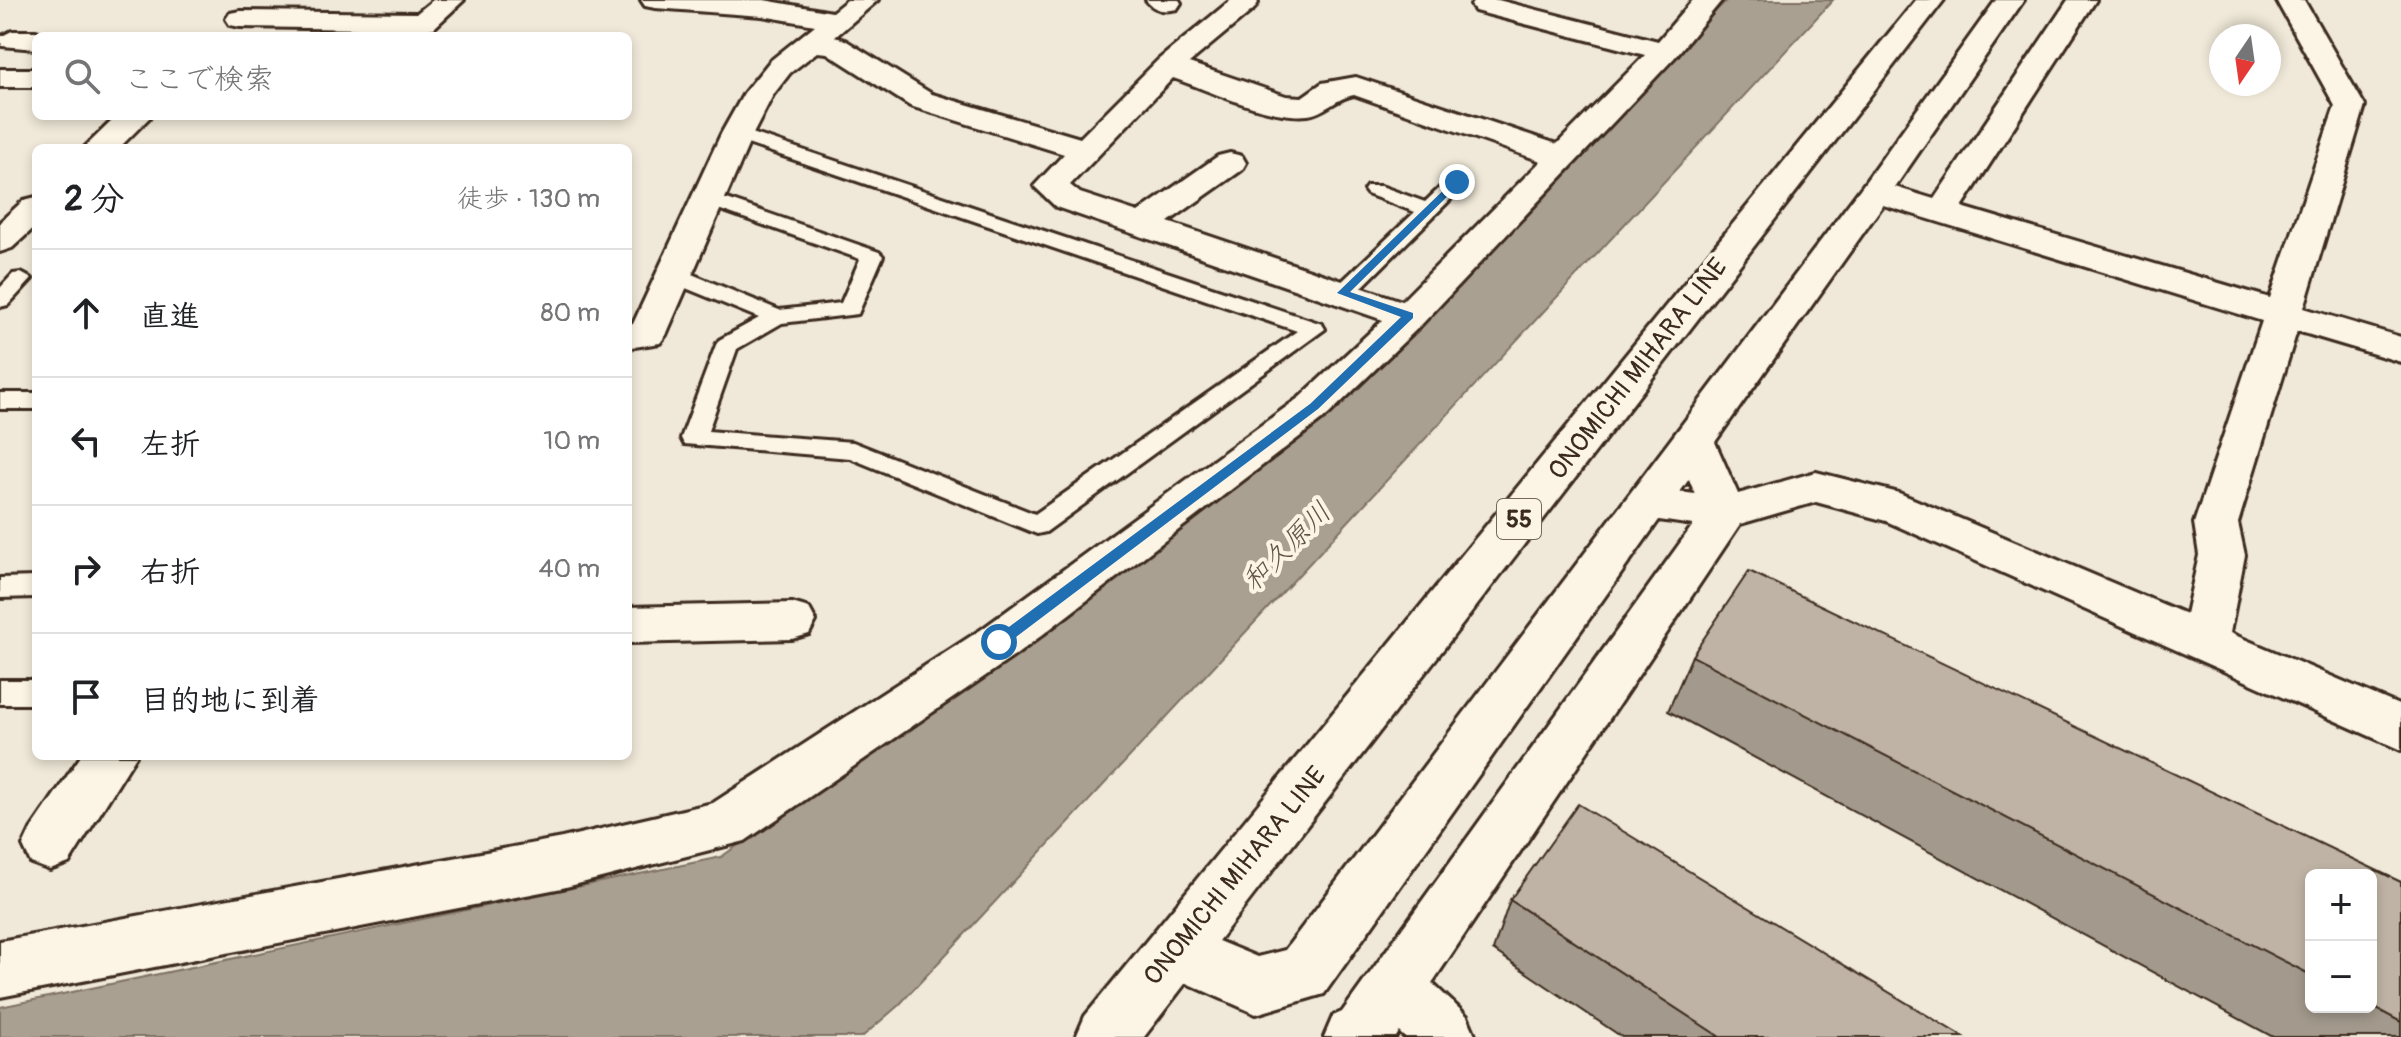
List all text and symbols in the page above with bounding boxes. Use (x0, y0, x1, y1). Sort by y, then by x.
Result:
north arrow (2209, 24, 2281, 96)
search box (32, 32, 632, 120)
icon: search (60, 54, 104, 98)
text: ここで検索 (124, 61, 274, 98)
route end (1439, 164, 1475, 200)
text: 2 分 (64, 178, 124, 221)
text: 徒歩 · 130 m (457, 183, 600, 215)
street label: ONOMICHI MIHARA LINE (1542, 252, 1734, 486)
icon: ahead (64, 291, 108, 335)
text: 80 m (540, 297, 600, 329)
text: 直進 (140, 298, 200, 335)
icon: left (64, 419, 108, 463)
text: 10 m (543, 425, 600, 457)
text: 左折 (140, 426, 200, 463)
water label: 和久原川 (1235, 495, 1339, 599)
road number: 55 (1497, 499, 1541, 539)
icon: right (64, 547, 108, 591)
text: 40 m (538, 553, 600, 585)
text: 右折 (140, 554, 200, 591)
route start (981, 624, 1017, 660)
icon: arrive (64, 675, 108, 719)
text: 目的地に到着 (140, 682, 320, 719)
street label: ONOMICHI MIHARA LINE (1137, 760, 1333, 992)
map controls (2305, 869, 2377, 1013)
button: + (2305, 869, 2377, 941)
button: − (2305, 941, 2377, 1013)

